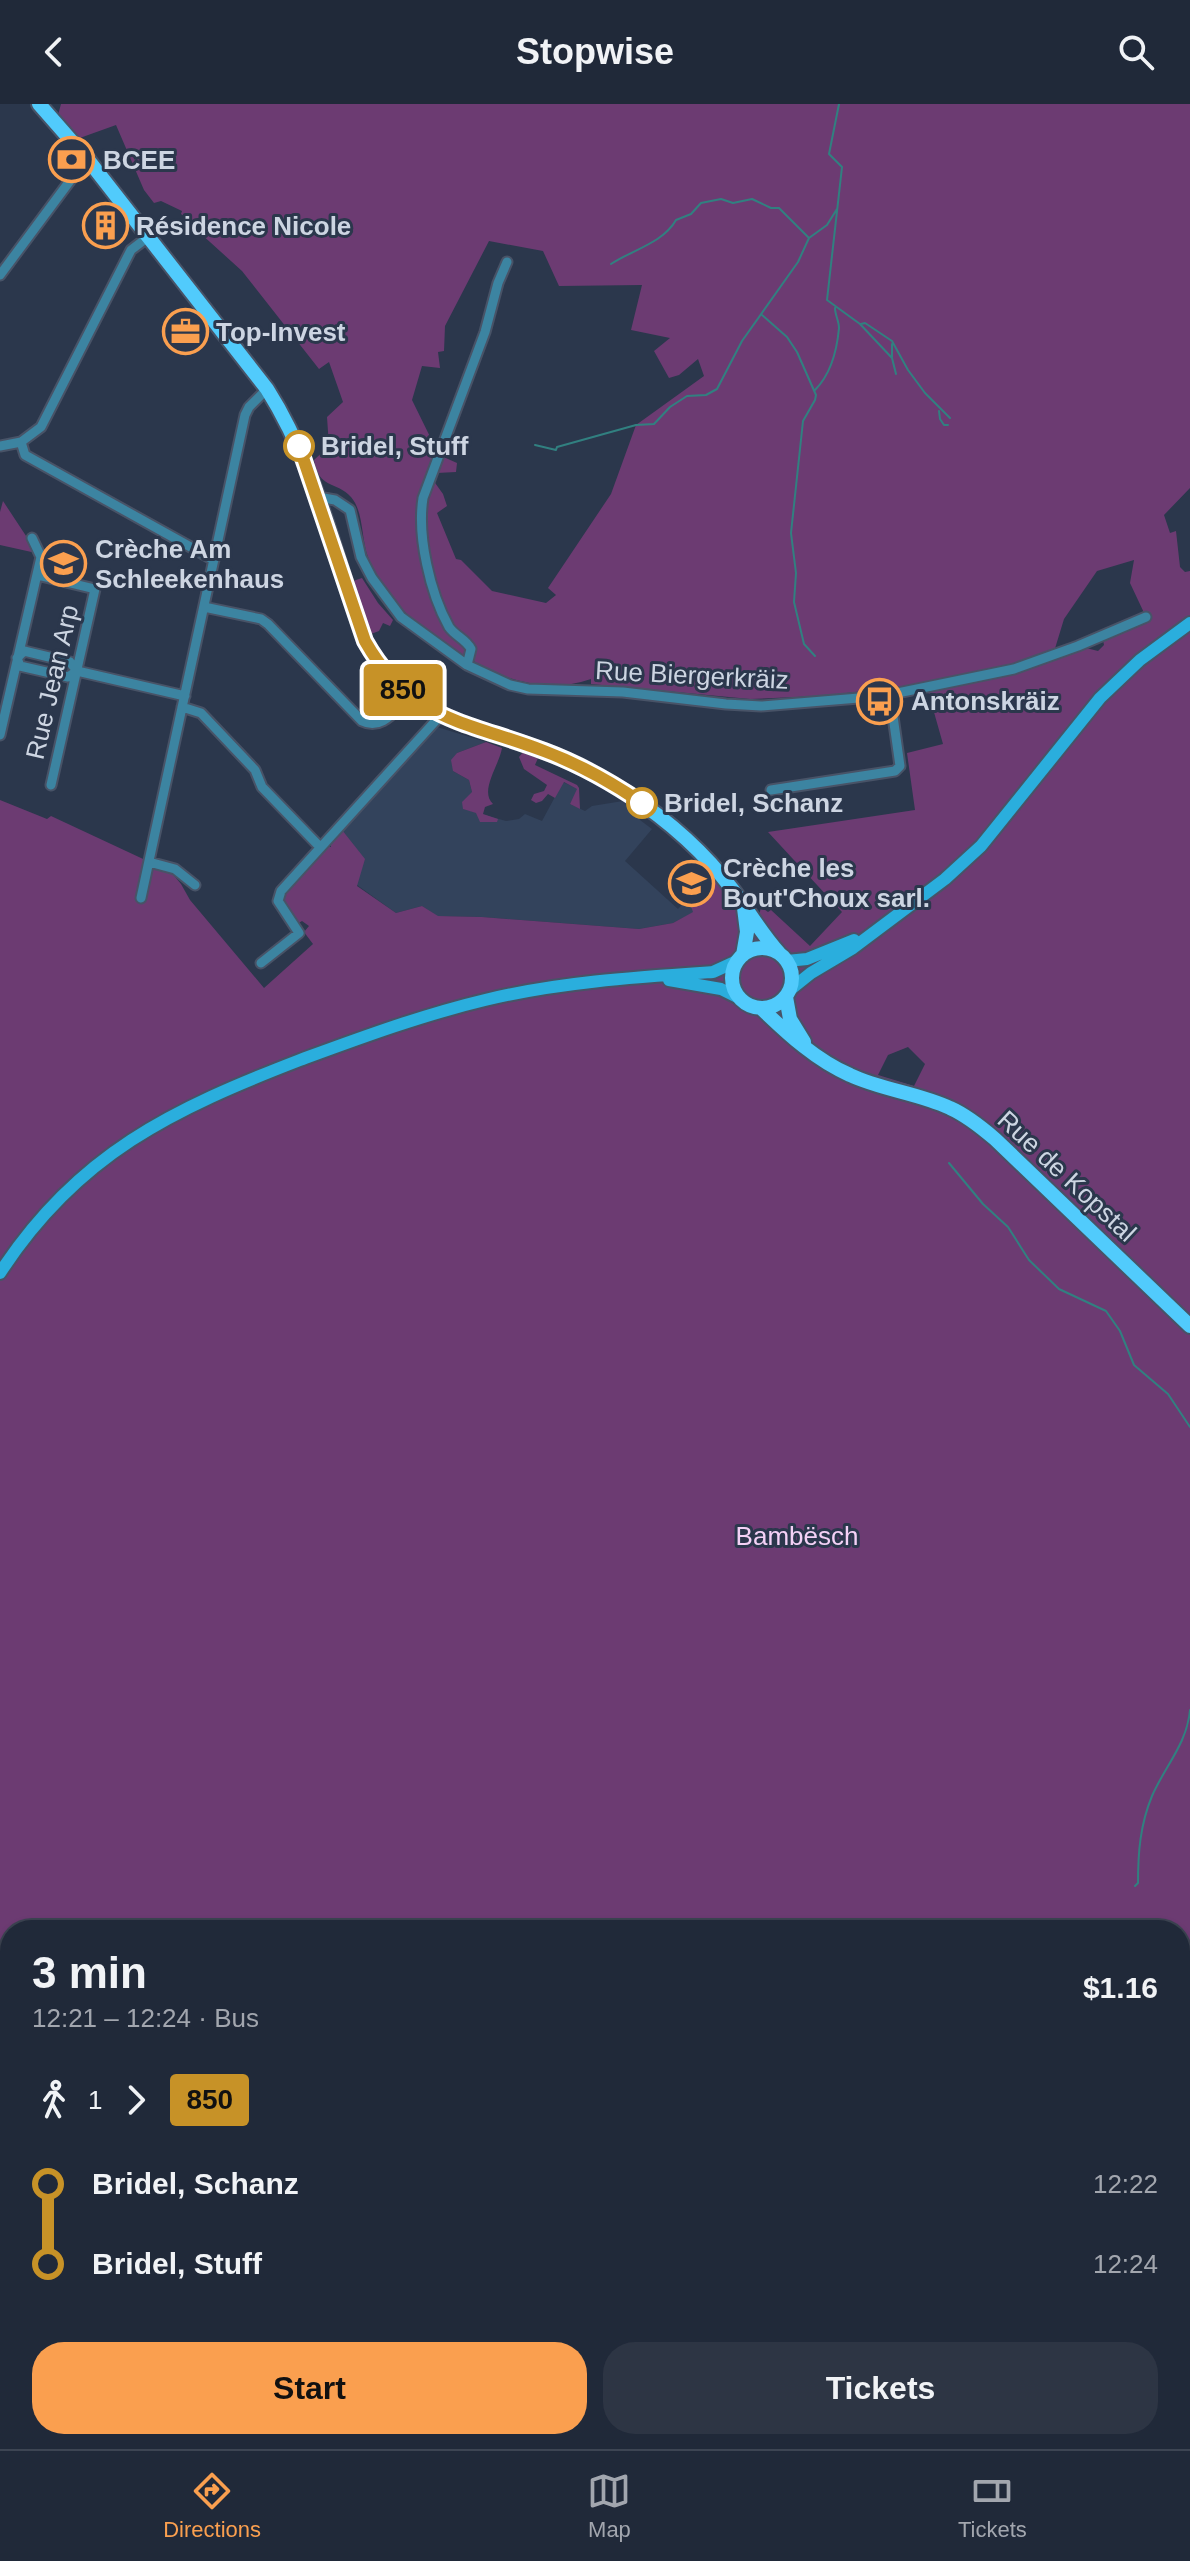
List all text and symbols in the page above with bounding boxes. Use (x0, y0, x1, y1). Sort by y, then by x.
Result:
icon: back (32, 30, 76, 74)
icon: search (1114, 30, 1158, 74)
text: Stopwise (516, 31, 674, 72)
bank icon: BCEE (48, 136, 96, 184)
place label: BCEE (103, 145, 175, 175)
building icon: Résidence Nicole (81, 202, 129, 250)
place label: Résidence Nicole (136, 211, 351, 241)
office icon: Top-Invest (161, 308, 209, 356)
place label: Top-Invest (216, 317, 346, 347)
marker: Bridel, Stuff (284, 431, 314, 461)
place label: Bridel, Stuff (321, 431, 469, 461)
place label: Crèche Am Schleekenhaus (95, 534, 284, 594)
school or university icon: Crèche Am Schleekenhaus (40, 540, 88, 588)
street label: Rue Jean Arp (20, 602, 84, 762)
street label: Rue Biergerkräiz (595, 655, 789, 695)
line badge: 850 (357, 664, 449, 716)
text: 850 (380, 674, 426, 705)
bus stop icon: Antonskräiz (856, 677, 904, 725)
place label: Antonskräiz (911, 686, 1060, 716)
marker: Bridel, Schanz (627, 788, 657, 818)
place label: Bridel, Schanz (664, 788, 843, 818)
place label: Crèche les Bout'Choux sarl. (723, 853, 930, 913)
school or university icon: Crèche les Bout'Choux sarl. (668, 859, 716, 907)
street label: Rue de Kopstal (992, 1104, 1142, 1248)
park label: Bambësch (736, 1521, 858, 1551)
text: 3 min (32, 1948, 147, 1997)
text: $1.16 (1083, 1971, 1158, 2004)
text: 12:21 – 12:24 · Bus (32, 2003, 259, 2033)
icon: walk (32, 2078, 76, 2122)
icon: forward (114, 2078, 158, 2122)
text: 850 (186, 2084, 233, 2115)
text: 1 (88, 2085, 102, 2115)
text: Bridel, Schanz (92, 2167, 299, 2200)
text: 12:22 (1093, 2169, 1158, 2199)
text: Bridel, Stuff (92, 2247, 262, 2280)
text: 12:24 (1093, 2249, 1158, 2279)
button: Start (32, 2342, 587, 2434)
button: Tickets (603, 2342, 1158, 2434)
tab: Directions (163, 2469, 261, 2543)
tab: Map (587, 2469, 631, 2543)
tab: Tickets (958, 2469, 1027, 2543)

